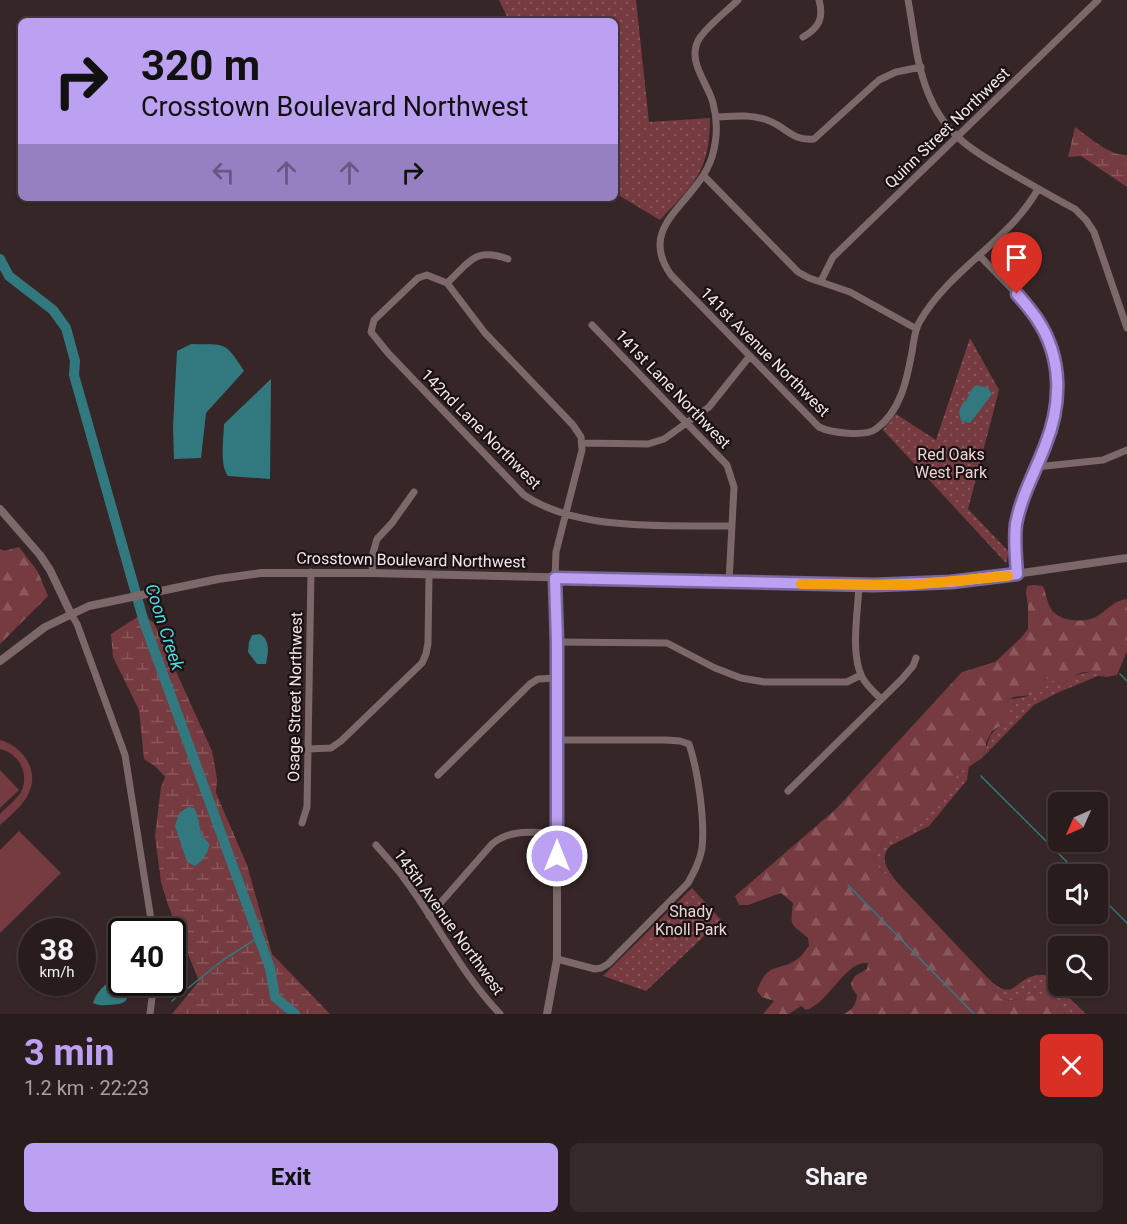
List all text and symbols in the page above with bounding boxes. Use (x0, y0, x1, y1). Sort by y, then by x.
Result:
text: 320 m (141, 41, 260, 90)
icon: right (42, 42, 120, 120)
street label: Quinn Street Northwest (881, 64, 1013, 192)
text: Crosstown Boulevard Northwest (141, 91, 528, 123)
icon: left (207, 156, 240, 189)
icon: ahead (270, 156, 303, 189)
icon: ahead (333, 156, 366, 189)
icon: right (396, 156, 429, 189)
pin (991, 232, 1042, 294)
icon: arrive (1000, 241, 1033, 274)
street label: 141st Avenue Northwest (696, 283, 834, 421)
street label: 141st Lane Northwest (611, 326, 735, 452)
street label: 142nd Lane Northwest (417, 365, 545, 493)
park label: Red Oaks West Park (915, 445, 988, 482)
street label: Crosstown Boulevard Northwest (296, 548, 526, 572)
water label: Coon Creek (141, 581, 189, 674)
street label: Osage Street Northwest (284, 612, 306, 782)
north arrow (1048, 792, 1108, 852)
map controls (1048, 792, 1108, 996)
position arrow (525, 824, 589, 888)
street label: 145th Avenue Northwest (390, 845, 508, 999)
button: sound (1048, 864, 1108, 924)
park label: Shady Knoll Park (655, 902, 728, 939)
speed limit sign: 40 (108, 918, 186, 996)
text: 38 (40, 932, 74, 967)
button: search (1048, 936, 1108, 996)
text: km/h (39, 963, 75, 981)
text: 3 min (24, 1032, 115, 1074)
button: close (1040, 1034, 1103, 1097)
text: 1.2 km · 22:23 (24, 1076, 149, 1100)
button: Exit (24, 1143, 558, 1212)
button: Share (570, 1143, 1103, 1212)

